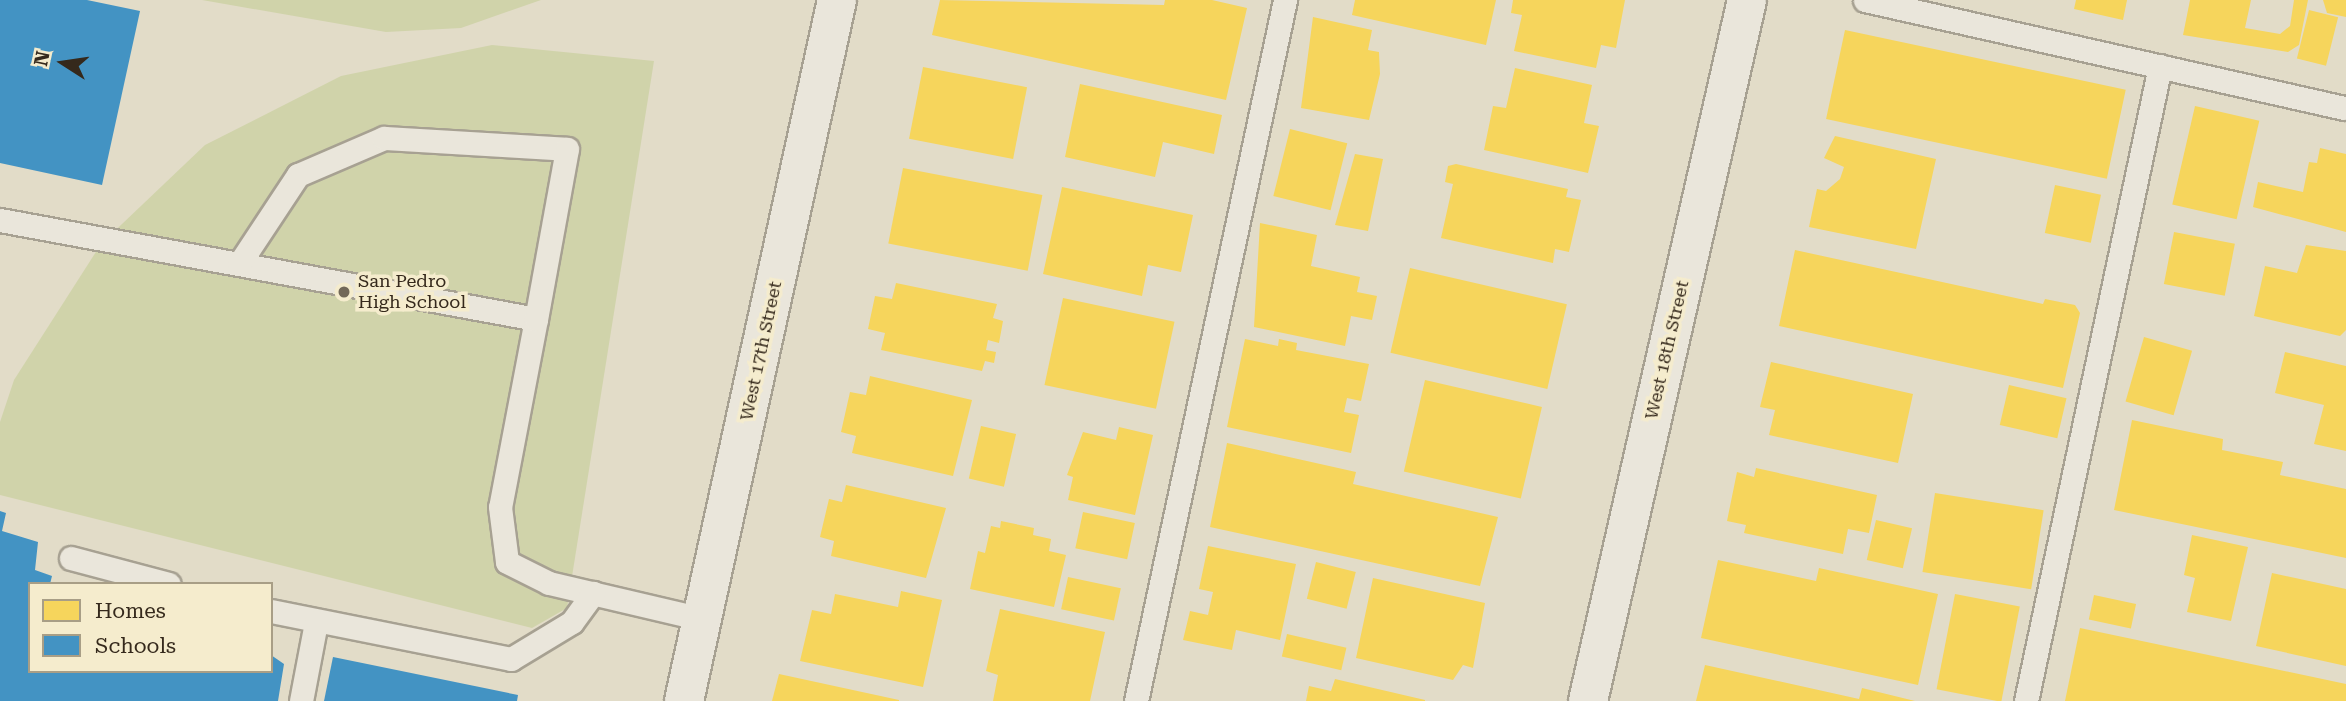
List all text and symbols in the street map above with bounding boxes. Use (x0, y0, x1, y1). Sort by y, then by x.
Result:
north arrow (28, 28, 98, 98)
text: N (29, 49, 55, 68)
place label: San Pedro High School (358, 271, 466, 314)
street label: West 18th Street (1641, 278, 1693, 422)
street label: West 17th Street (736, 279, 786, 423)
marker: San Pedro High School (336, 284, 352, 300)
legend (28, 582, 273, 673)
text: Homes (95, 599, 166, 623)
text: Schools (95, 634, 176, 658)

